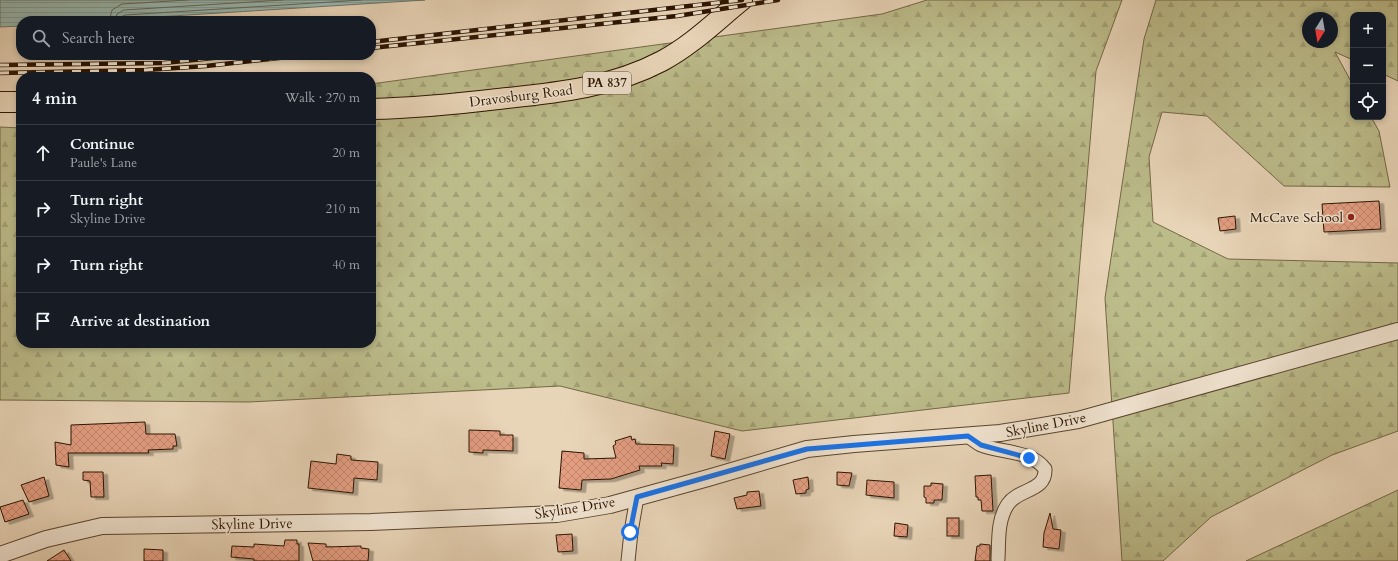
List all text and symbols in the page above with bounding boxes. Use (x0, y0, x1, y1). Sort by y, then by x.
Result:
north arrow (1302, 12, 1338, 48)
map controls (1350, 12, 1386, 120)
button: + (1350, 12, 1386, 48)
search box (16, 16, 376, 60)
icon: search (30, 27, 52, 49)
text: Search here (62, 28, 135, 48)
button: − (1350, 48, 1386, 84)
road number: PA 837 (583, 72, 631, 94)
street label: Dravosburg Road (468, 80, 575, 112)
button: locate (1350, 84, 1386, 120)
text: 4 min (32, 87, 77, 110)
text: Walk · 270 m (285, 89, 360, 107)
text: Continue (70, 134, 135, 154)
icon: ahead (32, 142, 54, 164)
text: 20 m (332, 144, 360, 162)
text: Paule's Lane (70, 154, 137, 172)
text: Turn right (70, 190, 143, 210)
icon: right (32, 198, 54, 220)
text: 210 m (326, 200, 360, 218)
place label: McCave School (1250, 208, 1343, 227)
text: Skyline Drive (70, 210, 146, 228)
marker: McCave School (1346, 212, 1356, 222)
icon: right (32, 254, 54, 276)
text: Turn right (70, 255, 143, 275)
text: 40 m (332, 256, 360, 274)
icon: arrive (32, 310, 54, 332)
text: Arrive at destination (70, 311, 210, 331)
street label: Skyline Drive (1004, 408, 1088, 442)
route end (1020, 449, 1038, 467)
street label: Skyline Drive (533, 492, 617, 524)
street label: Skyline Drive (211, 514, 293, 534)
route start (621, 523, 639, 541)

